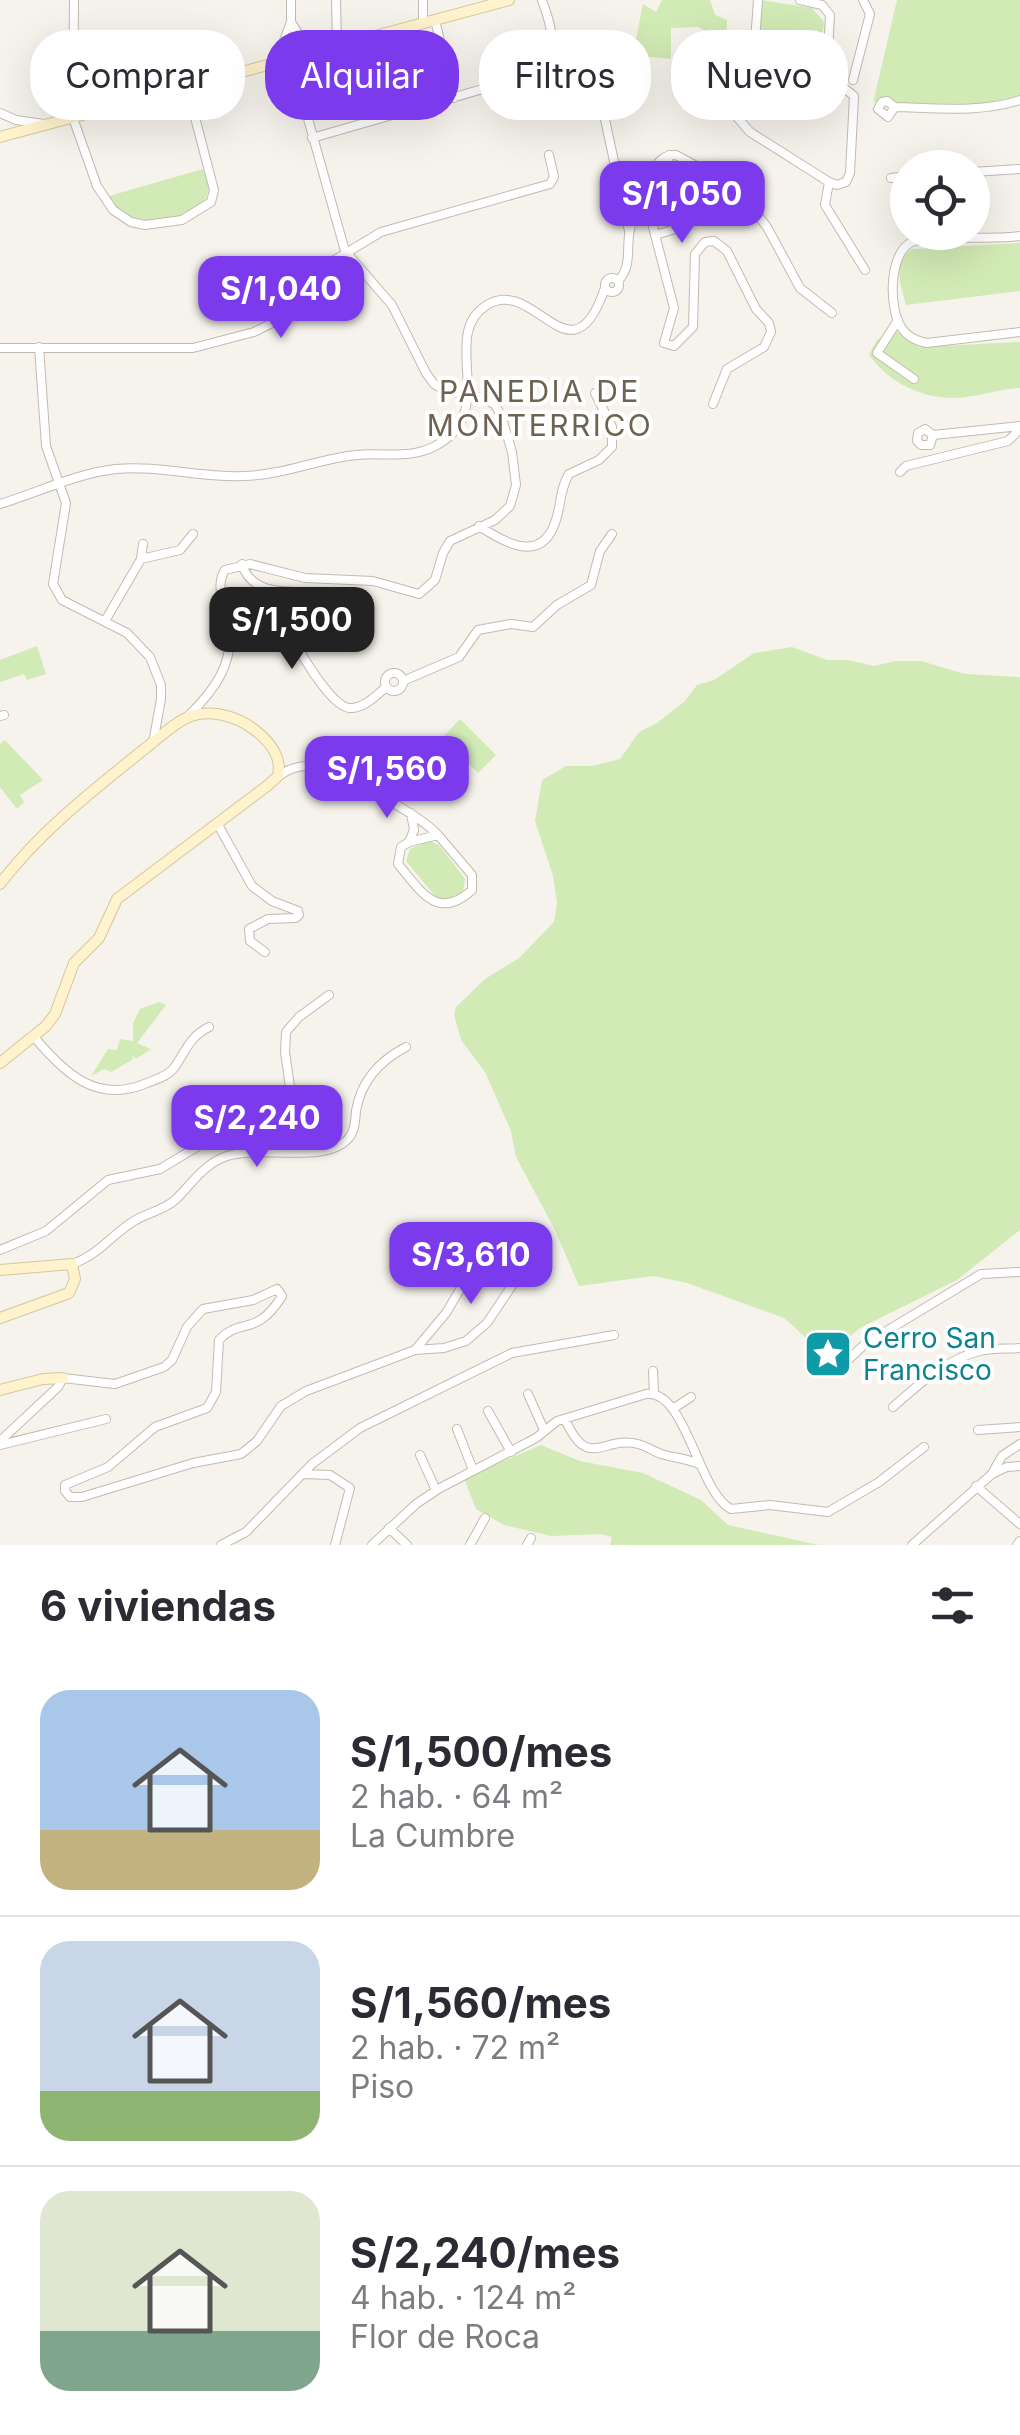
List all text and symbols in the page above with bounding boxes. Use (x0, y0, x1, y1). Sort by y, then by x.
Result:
chip: Comprar (30, 30, 245, 120)
chip: Alquilar (265, 30, 459, 120)
chip: Filtros (479, 30, 651, 120)
chip: Nuevo (671, 30, 848, 120)
map controls (890, 150, 990, 250)
button: locate (890, 150, 990, 250)
pin: S/1,050 (590, 161, 774, 246)
text: S/1,050 (622, 174, 742, 213)
pin: S/1,040 (189, 256, 373, 341)
text: S/1,040 (220, 269, 342, 308)
district label: PANEDIA DE MONTERRICO (427, 373, 653, 443)
pin: S/1,500 (200, 587, 384, 672)
text: S/1,500 (231, 600, 353, 639)
pin: S/1,560 (295, 736, 479, 821)
text: S/1,560 (327, 749, 447, 788)
pin: S/2,240 (165, 1085, 349, 1170)
text: S/2,240 (193, 1098, 321, 1137)
pin: S/3,610 (379, 1222, 563, 1307)
text: S/3,610 (411, 1235, 531, 1274)
place label: Cerro San Francisco (863, 1321, 996, 1387)
place icon: Cerro San Francisco (802, 1328, 854, 1380)
icon: filters (925, 1578, 980, 1633)
text: 6 viviendas (40, 1580, 276, 1631)
text: S/1,500/mes (350, 1726, 612, 1777)
icon: home (120, 1730, 240, 1850)
text: 2 hab. · 64 m² (350, 1777, 563, 1816)
text: La Cumbre (350, 1816, 515, 1855)
text: S/1,560/mes (350, 1977, 611, 2028)
icon: home (120, 1981, 240, 2101)
text: 2 hab. · 72 m² (350, 2028, 560, 2067)
text: Piso (350, 2067, 414, 2106)
text: S/2,240/mes (350, 2227, 620, 2278)
icon: home (120, 2231, 240, 2351)
text: 4 hab. · 124 m² (350, 2278, 576, 2317)
text: Flor de Roca (350, 2317, 540, 2356)

